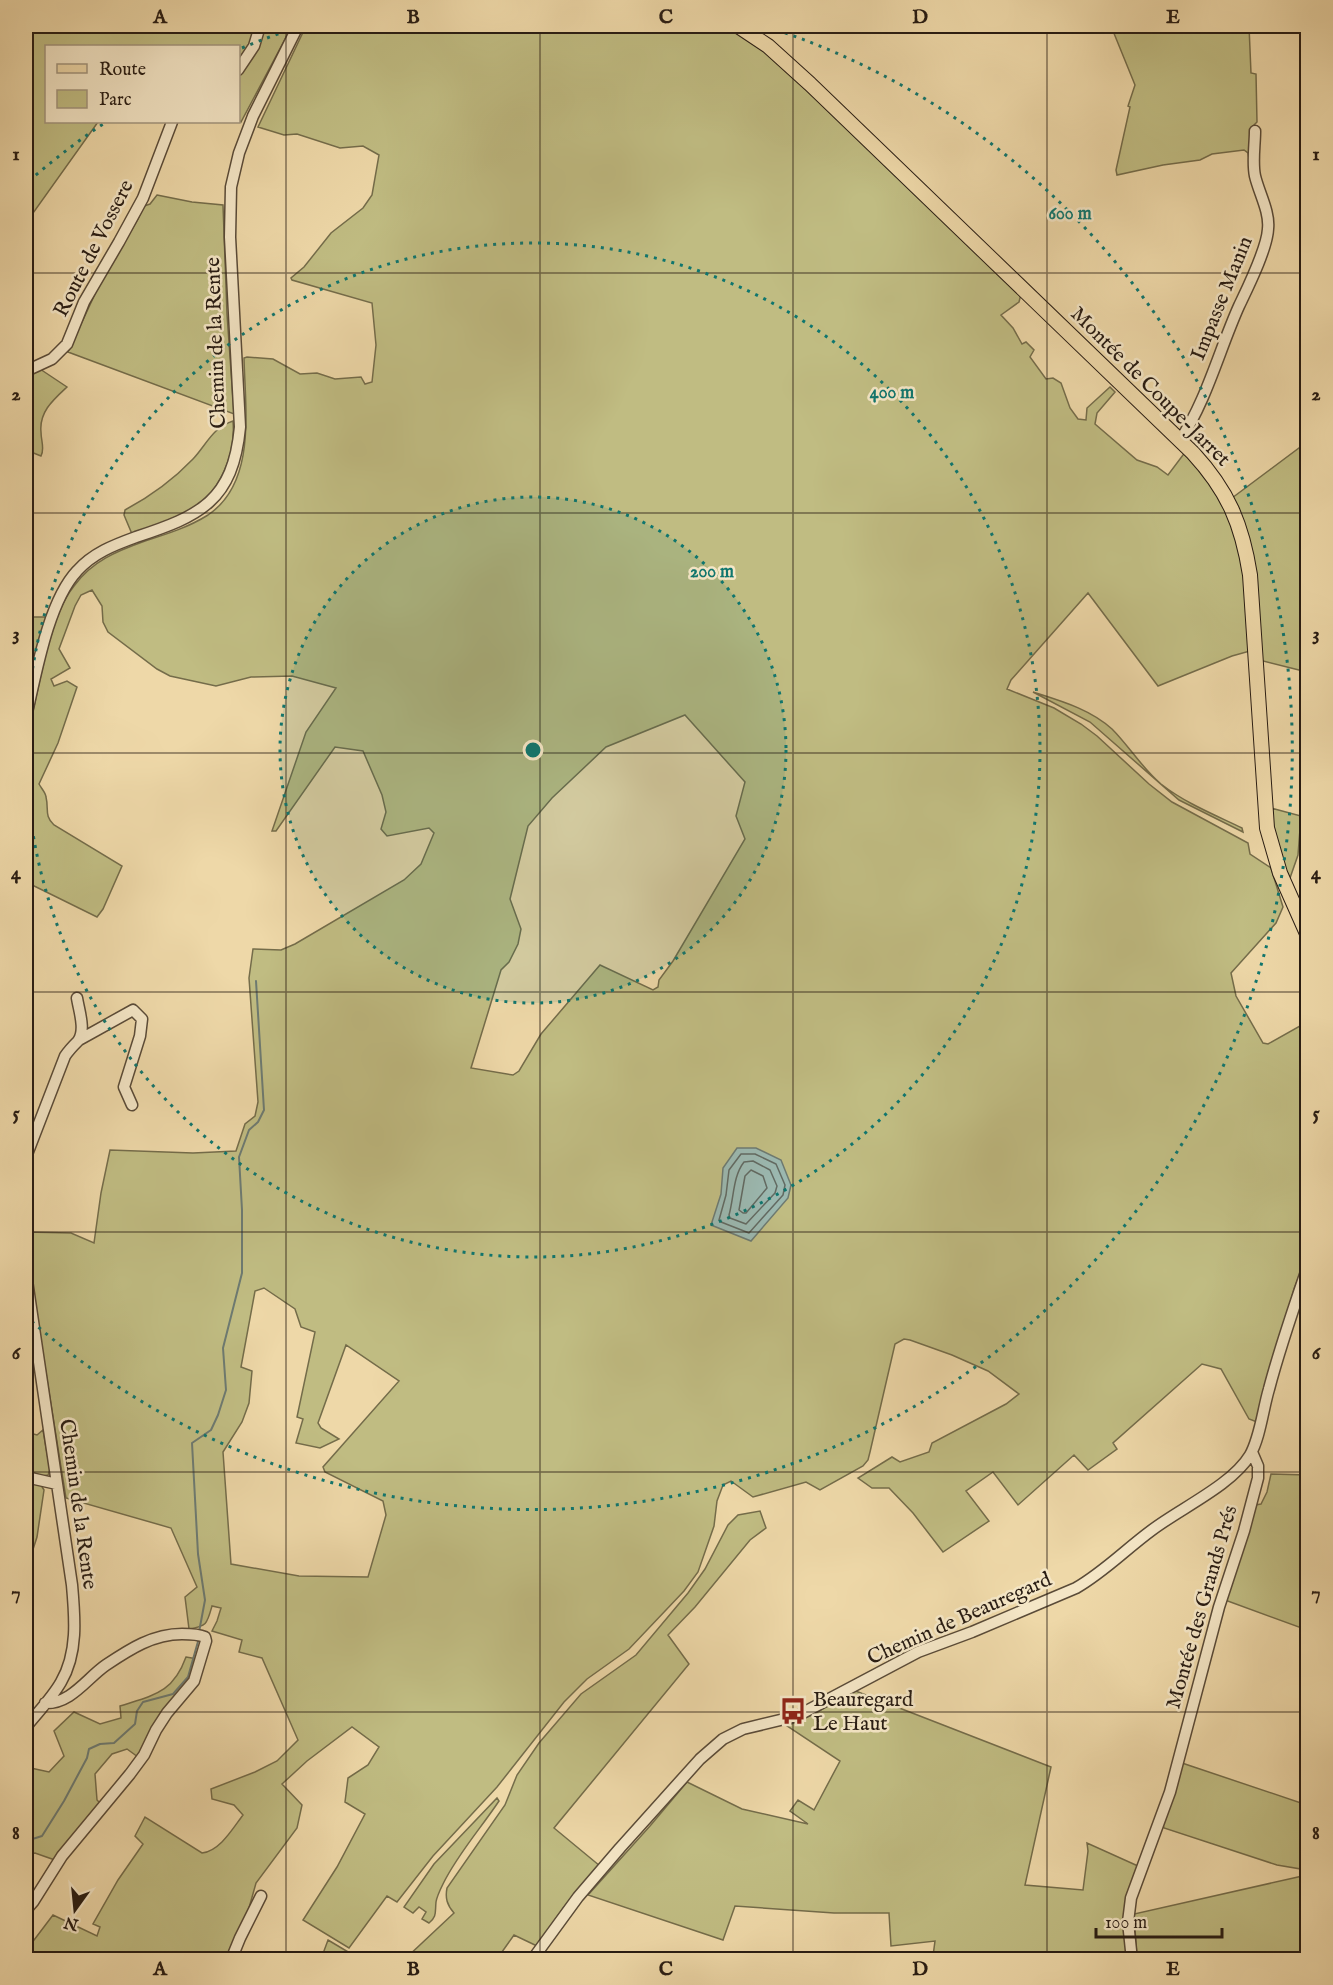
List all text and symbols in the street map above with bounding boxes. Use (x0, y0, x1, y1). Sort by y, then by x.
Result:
text: A (152, 5, 168, 30)
text: B (406, 5, 420, 30)
text: C (659, 5, 673, 30)
text: D (912, 5, 928, 30)
text: E (1166, 5, 1180, 30)
legend (45, 45, 240, 123)
text: Route (99, 59, 146, 82)
text: Parc (99, 89, 132, 112)
text: 1 (12, 142, 20, 167)
text: 1 (1312, 142, 1320, 167)
street label: Route de Vossere (48, 175, 141, 322)
text: 600 m (1048, 203, 1092, 226)
street label: Impasse Manin (1185, 233, 1260, 365)
street label: Chemin de la Rente (200, 256, 233, 429)
street label: Montée de Coupe-Jarret (1064, 301, 1236, 473)
text: 2 (11, 382, 21, 407)
text: 400 m (870, 382, 914, 405)
text: 2 (1311, 382, 1321, 407)
text: 200 m (690, 561, 734, 584)
text: 3 (12, 622, 20, 647)
text: 3 (1312, 622, 1320, 647)
centre of rings (523, 740, 543, 760)
text: 4 (11, 861, 22, 886)
text: 4 (1311, 861, 1322, 886)
text: 5 (12, 1101, 20, 1126)
text: 5 (1312, 1101, 1320, 1126)
text: 6 (12, 1341, 22, 1366)
text: 6 (1312, 1341, 1322, 1366)
street label: Chemin de la Rente (52, 1417, 103, 1591)
street label: Montée des Grands Prés (1160, 1503, 1244, 1712)
street label: Chemin de Beauregard (863, 1566, 1057, 1672)
text: 7 (11, 1581, 21, 1606)
text: 7 (1311, 1581, 1321, 1606)
place label: Beauregard Le Haut (813, 1687, 914, 1738)
bus stop icon: Beauregard Le Haut (778, 1696, 808, 1726)
text: 8 (12, 1821, 20, 1846)
text: 8 (1312, 1821, 1320, 1846)
north arrow (45, 1880, 105, 1940)
scale bar (1096, 1901, 1222, 1939)
text: N (62, 1911, 82, 1934)
text: 100 m (1105, 1912, 1147, 1935)
text: A (152, 1957, 168, 1982)
text: B (406, 1957, 420, 1982)
text: C (659, 1957, 673, 1982)
text: D (912, 1957, 928, 1982)
text: E (1166, 1957, 1180, 1982)

